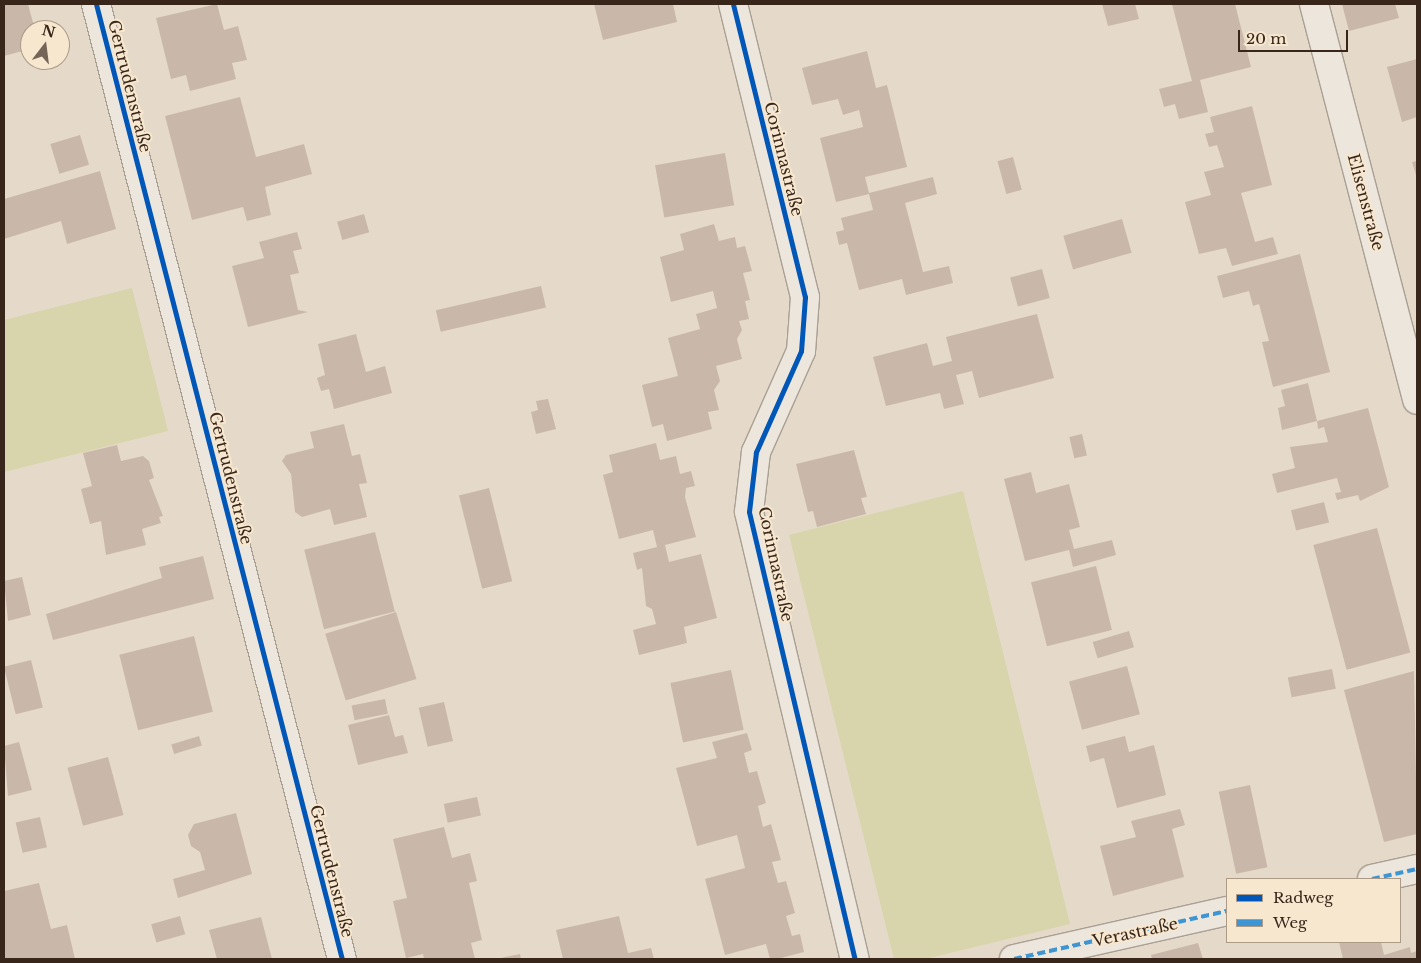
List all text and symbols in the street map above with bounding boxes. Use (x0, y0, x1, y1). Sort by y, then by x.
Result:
street label: Gertrudenstraße (104, 18, 156, 154)
north arrow (20, 20, 70, 70)
scale bar (1241, 20, 1351, 52)
text: N (40, 21, 57, 42)
text: 20 m (1246, 29, 1286, 48)
street label: Corinnastraße (761, 100, 807, 218)
street label: Elisenstraße (1344, 151, 1388, 253)
street label: Gertrudenstraße (205, 410, 257, 546)
street label: Corinnastraße (754, 505, 798, 623)
street label: Gertrudenstraße (306, 803, 358, 939)
legend (1226, 878, 1401, 943)
text: Radweg (1273, 888, 1333, 907)
text: Weg (1273, 913, 1307, 932)
street label: Verastraße (1091, 914, 1179, 950)

